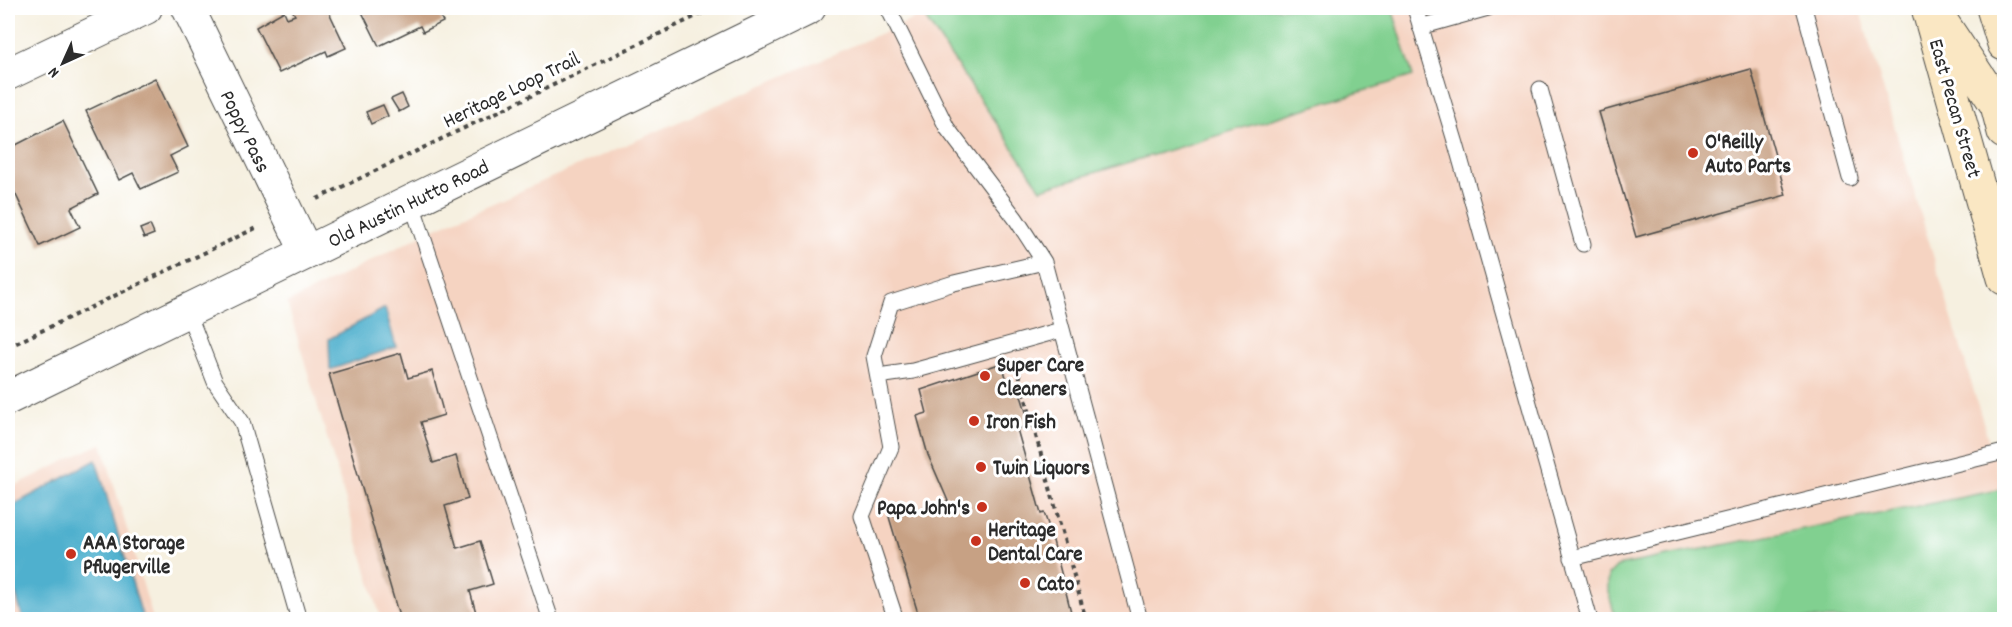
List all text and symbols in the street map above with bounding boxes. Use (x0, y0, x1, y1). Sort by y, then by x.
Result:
north arrow (33, 33, 93, 93)
street label: East Pecan Street (1919, 36, 1987, 182)
street label: Heritage Loop Trail (439, 46, 586, 138)
text: N (43, 61, 65, 83)
street label: Poppy Pass (210, 86, 276, 179)
place label: O'Reilly Auto Parts (1705, 129, 1791, 183)
marker: O'Reilly Auto Parts (1686, 146, 1700, 160)
street label: Old Austin Hutto Road (324, 154, 495, 258)
place label: Super Care Cleaners (997, 352, 1084, 406)
marker: Super Care Cleaners (978, 369, 992, 383)
place label: Iron Fish (986, 409, 1056, 439)
marker: Iron Fish (967, 414, 981, 428)
place label: Twin Liquors (993, 455, 1090, 485)
marker: Twin Liquors (974, 460, 988, 474)
place label: Papa John's (877, 495, 970, 525)
marker: Papa John's (975, 500, 989, 514)
place label: Heritage Dental Care (988, 517, 1082, 571)
place label: AAA Storage Pflugerville (83, 530, 185, 584)
marker: Heritage Dental Care (969, 534, 983, 548)
marker: AAA Storage Pflugerville (64, 547, 78, 561)
place label: Cato (1037, 571, 1074, 601)
marker: Cato (1018, 576, 1032, 590)

